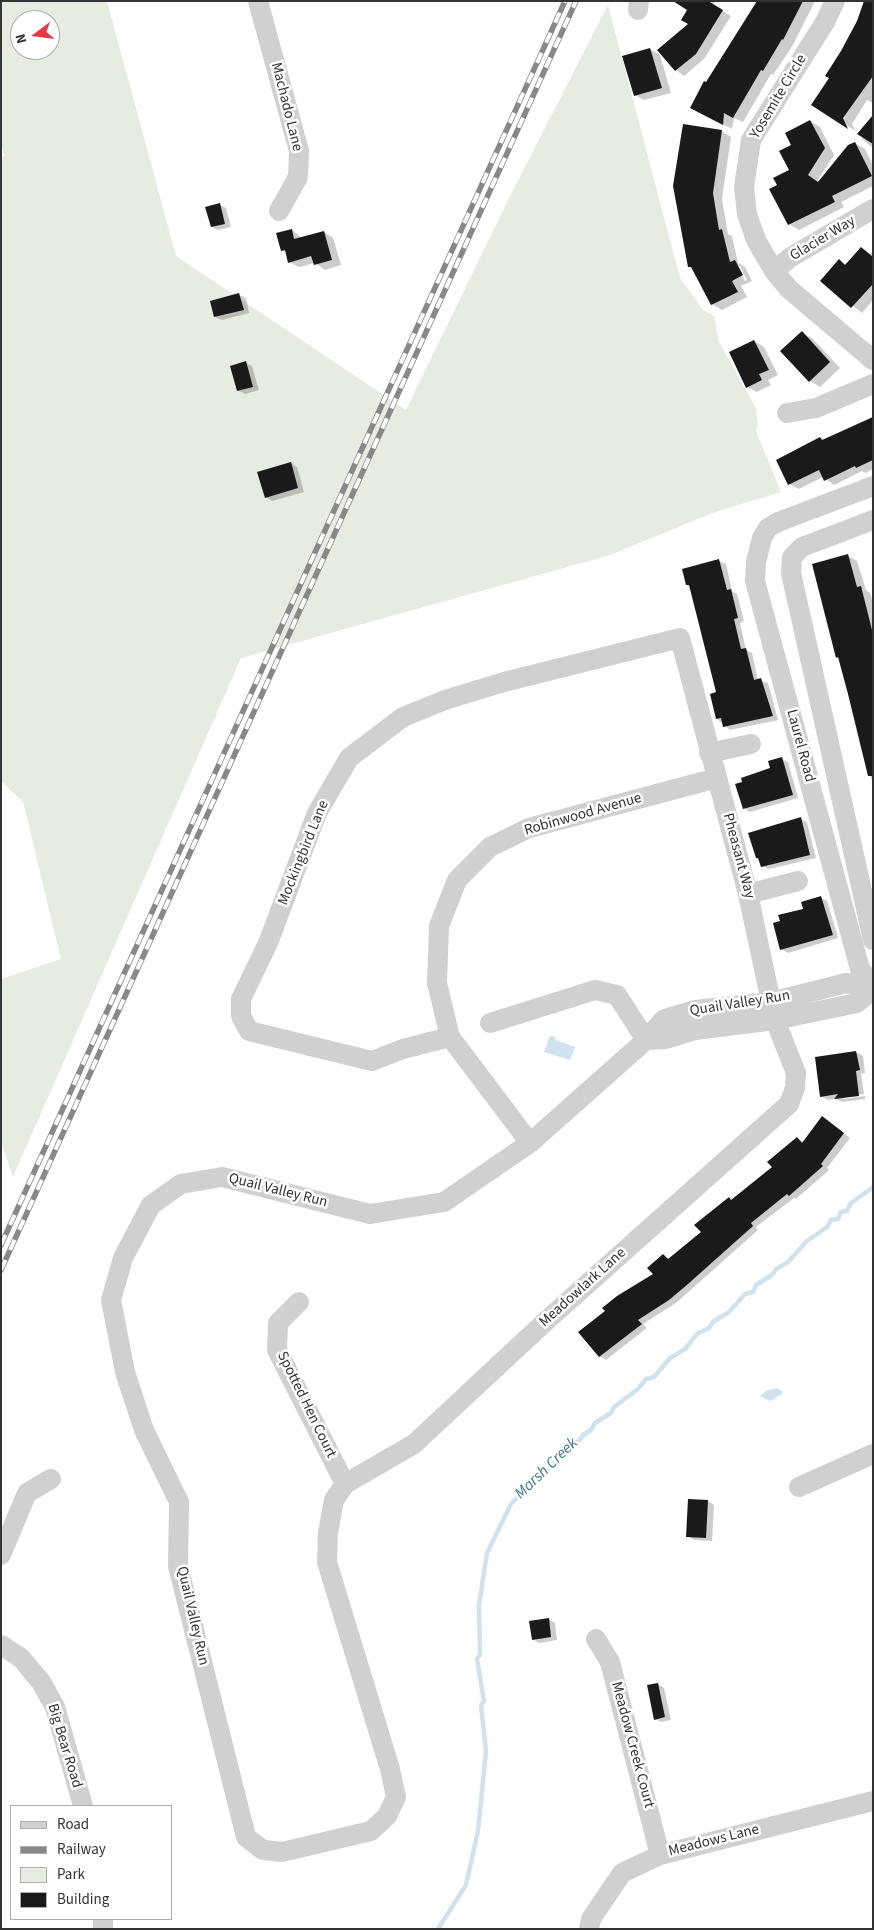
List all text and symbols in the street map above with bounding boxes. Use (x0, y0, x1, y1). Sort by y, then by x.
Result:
north arrow (10, 10, 60, 60)
text: N (11, 32, 32, 46)
street label: Yosemite Circle (747, 52, 811, 142)
street label: Machado Lane (266, 61, 306, 153)
street label: Glacier Way (787, 213, 859, 265)
street label: Laurel Road (782, 708, 818, 784)
street label: Robinwood Avenue (522, 790, 644, 840)
street label: Mockingbird Lane (275, 798, 333, 908)
street label: Pheasant Way (718, 811, 758, 901)
street label: Quail Valley Run (689, 987, 791, 1021)
street label: Quail Valley Run (227, 1170, 329, 1212)
street label: Meadowlark Lane (536, 1244, 630, 1332)
street label: Spotted Hen Court (272, 1349, 340, 1461)
water label: Marsh Creek (511, 1434, 583, 1504)
street label: Quail Valley Run (172, 1565, 212, 1667)
street label: Meadow Creek Court (606, 1680, 658, 1810)
street label: Big Bear Road (43, 1702, 85, 1790)
legend (10, 1805, 172, 1920)
text: Road (57, 1814, 89, 1835)
street label: Meadows Lane (667, 1821, 761, 1861)
text: Railway (57, 1839, 106, 1860)
text: Park (57, 1864, 85, 1885)
text: Building (57, 1889, 109, 1910)

